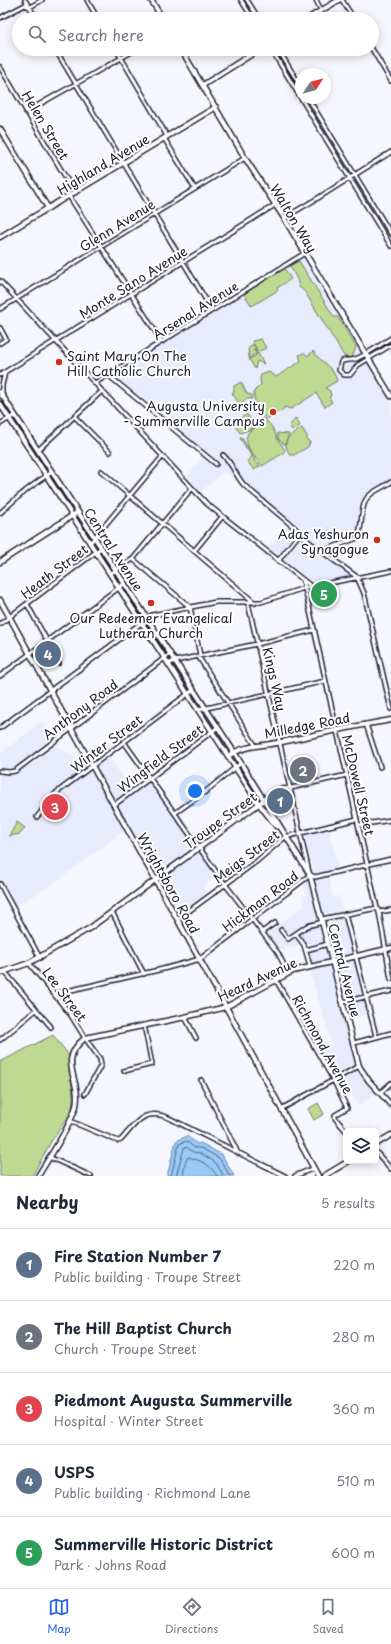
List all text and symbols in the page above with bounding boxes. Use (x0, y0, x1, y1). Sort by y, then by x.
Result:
search box (12, 12, 379, 56)
icon: search (26, 23, 48, 45)
text: Search here (58, 23, 144, 46)
north arrow (295, 68, 331, 104)
street label: Helen Street (18, 87, 74, 163)
street label: Highland Avenue (53, 129, 153, 199)
street label: Walton Way (266, 180, 322, 256)
street label: Glenn Avenue (76, 194, 158, 256)
street label: Monte Sano Avenue (75, 241, 191, 323)
street label: Arsenal Avenue (149, 276, 241, 344)
place label: Saint Mary On The Hill Catholic Church (67, 346, 191, 380)
marker: Saint Mary On The Hill Catholic Church (54, 357, 64, 367)
place label: Augusta University - Summerville Campus (123, 396, 265, 430)
marker: Augusta University - Summerville Campus (268, 407, 278, 417)
street label: Central Avenue (80, 503, 148, 595)
place label: Adas Yeshuron Synagogue (278, 524, 369, 558)
marker: Adas Yeshuron Synagogue (372, 535, 382, 545)
street label: Heath Street (16, 539, 92, 603)
pin: 5 (311, 579, 337, 609)
marker: Our Redeemer Evangelical Lutheran Church (146, 598, 156, 608)
place label: Our Redeemer Evangelical Lutheran Church (69, 608, 233, 642)
pin: 4 (35, 639, 61, 669)
street label: Kings Way (258, 645, 292, 713)
street label: Anthony Road (38, 674, 122, 744)
street label: Milledge Road (263, 707, 351, 743)
street label: Winter Street (66, 710, 146, 776)
street label: Wingfield Street (113, 719, 207, 797)
street label: McDowell Street (338, 733, 380, 837)
pin: 2 (290, 755, 316, 785)
your location (185, 781, 205, 801)
pin: 1 (267, 786, 293, 816)
street label: Troupe Street (180, 787, 260, 853)
pin: 3 (42, 792, 68, 822)
street label: Meigs Street (209, 825, 283, 887)
street label: Wrightsboro Road (133, 829, 205, 937)
street label: Hickman Road (218, 866, 302, 936)
street label: Central Avenue (324, 921, 366, 1019)
street label: Heard Avenue (214, 952, 300, 1006)
street label: Lee Street (38, 963, 92, 1025)
street label: Richmond Avenue (288, 991, 358, 1097)
map controls (343, 1128, 379, 1164)
button: layers (343, 1128, 379, 1164)
text: Nearby (16, 1189, 78, 1215)
text: 5 results (321, 1193, 375, 1212)
text: Fire Station Number 7 (54, 1244, 221, 1267)
text: 1 (26, 1255, 32, 1274)
text: 220 m (333, 1255, 375, 1274)
text: Public building · Troupe Street (54, 1267, 241, 1286)
text: The Hill Baptist Church (54, 1316, 232, 1339)
text: 2 (24, 1327, 34, 1346)
text: 280 m (333, 1327, 375, 1346)
text: Church · Troupe Street (54, 1339, 197, 1358)
text: Piedmont Augusta Summerville (54, 1388, 292, 1411)
text: 3 (25, 1399, 33, 1418)
text: 360 m (332, 1399, 375, 1418)
text: Hospital · Winter Street (54, 1411, 203, 1430)
text: USPS (54, 1460, 95, 1483)
text: 4 (25, 1471, 33, 1490)
text: 510 m (336, 1471, 375, 1490)
text: Public building · Richmond Lane (54, 1483, 251, 1502)
text: Summerville Historic District (54, 1532, 273, 1555)
text: 5 (25, 1543, 33, 1562)
text: 600 m (331, 1543, 375, 1562)
text: Park · Johns Road (54, 1555, 167, 1574)
tab: Map (47, 1596, 71, 1637)
tab: Directions (165, 1596, 218, 1637)
tab: Saved (313, 1596, 344, 1637)

